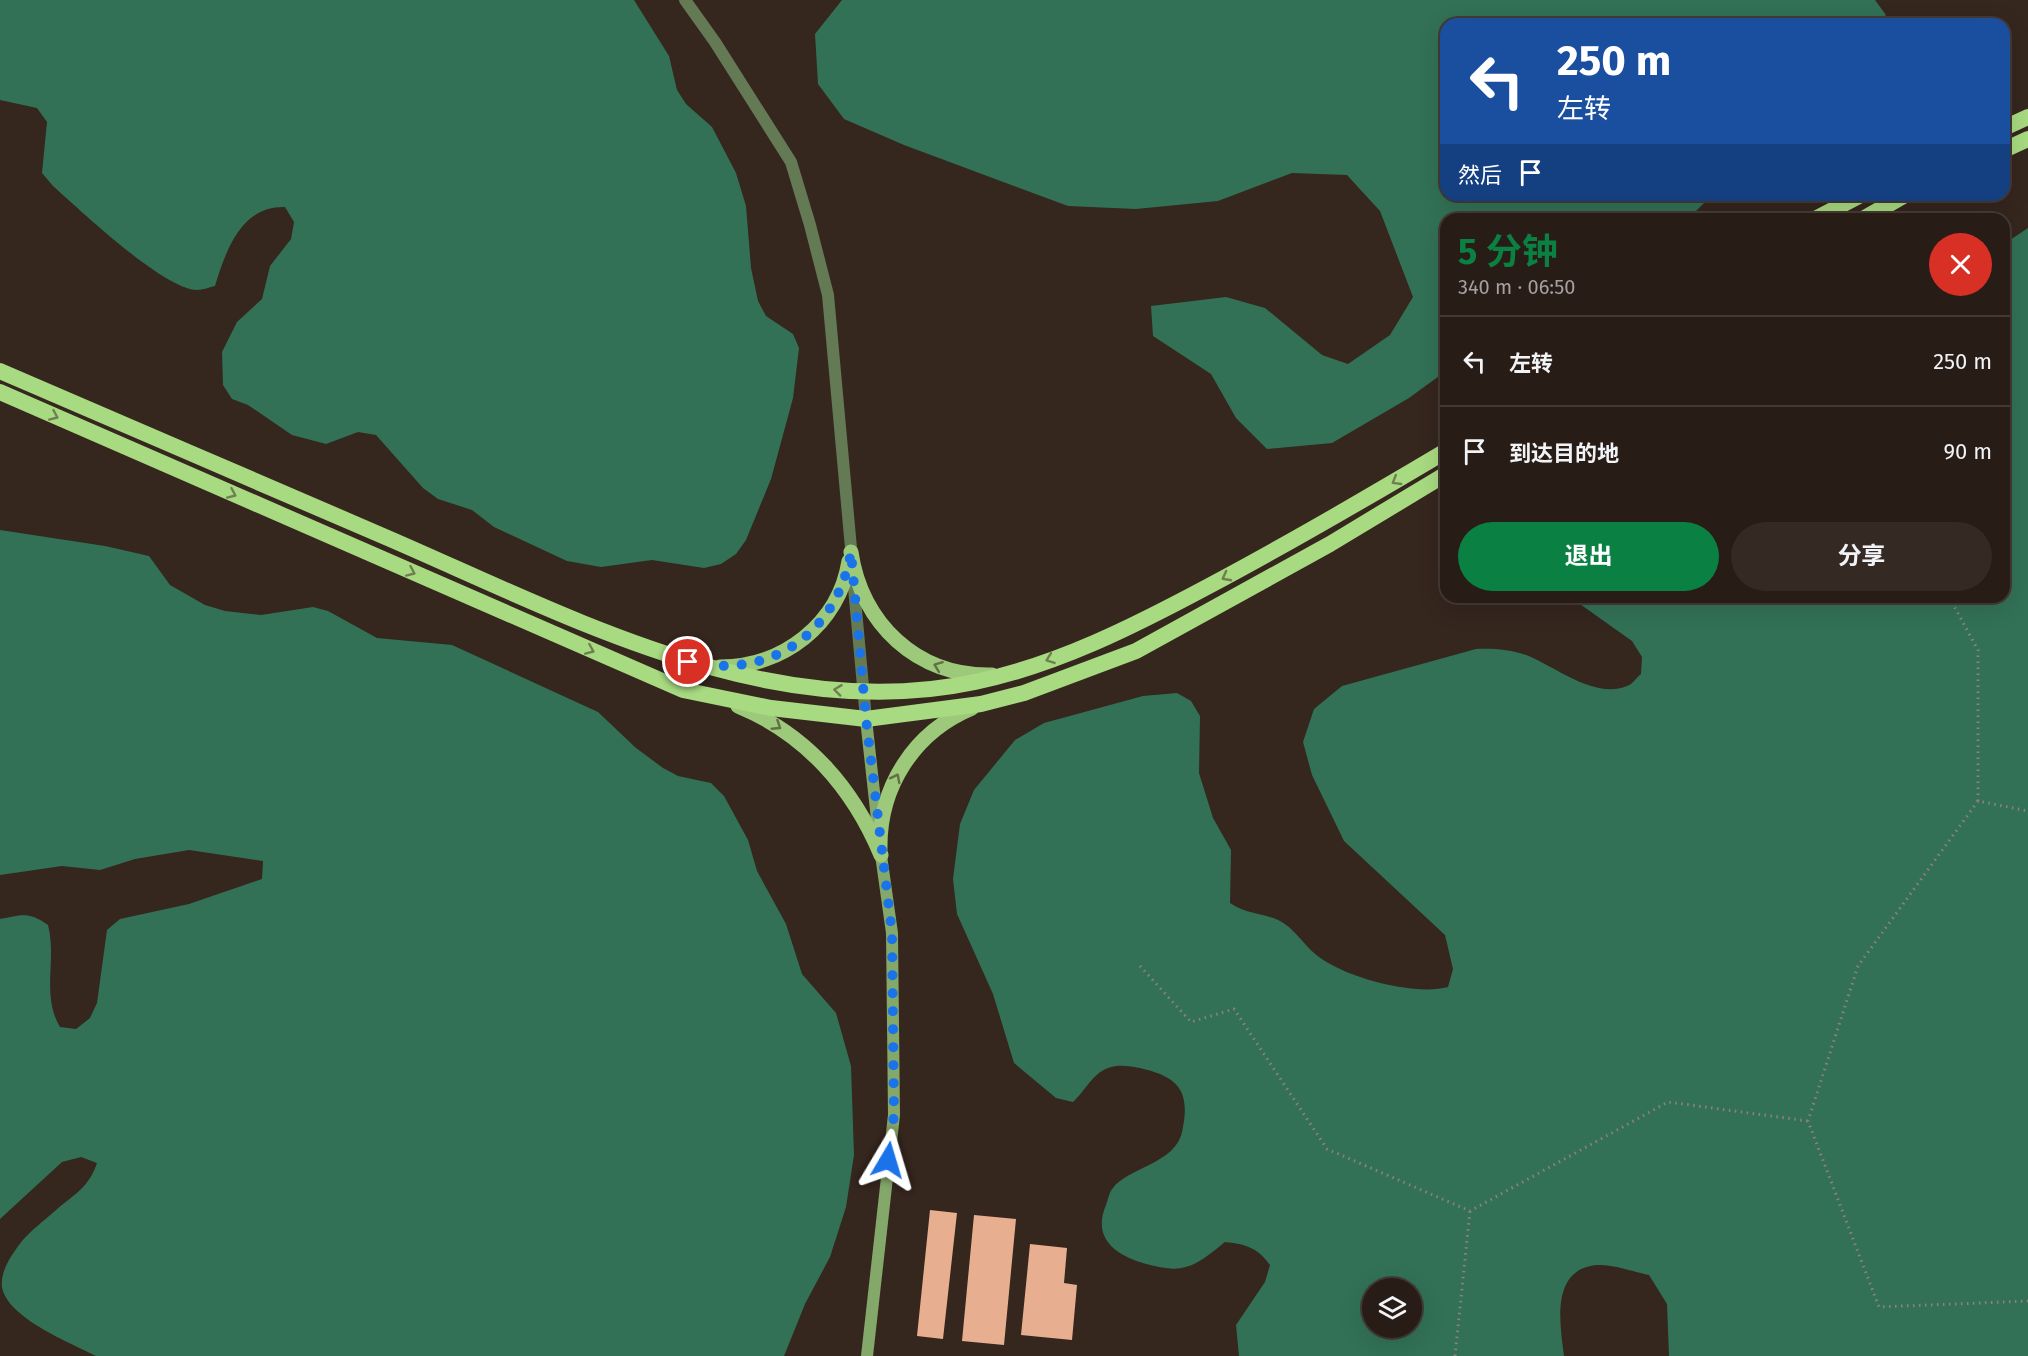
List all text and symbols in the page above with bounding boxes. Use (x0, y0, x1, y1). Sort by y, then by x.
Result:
text: 250 m (1557, 36, 1671, 86)
icon: left (1458, 42, 1536, 120)
text: 左转 (1557, 93, 1611, 125)
icon: arrive (1514, 156, 1547, 189)
text: 然后 (1458, 162, 1502, 189)
text: 5 分钟 (1458, 230, 1558, 274)
button: close (1929, 233, 1992, 296)
text: 340 m · 06:50 (1458, 275, 1575, 299)
icon: left (1458, 345, 1491, 378)
text: 250 m (1933, 348, 1992, 375)
text: 左转 (1509, 350, 1553, 377)
one-way arrow (47, 409, 58, 421)
icon: arrive (1458, 435, 1491, 468)
text: 90 m (1943, 438, 1992, 465)
text: 到达目的地 (1509, 440, 1619, 467)
one-way arrow (1392, 474, 1402, 485)
one-way arrow (226, 487, 237, 499)
button: 退出 (1458, 522, 1719, 591)
button: 分享 (1731, 522, 1992, 591)
one-way arrow (405, 565, 416, 577)
one-way arrow (1222, 570, 1232, 581)
pin (662, 636, 713, 687)
one-way arrow (583, 643, 594, 655)
icon: arrive (671, 645, 704, 678)
one-way arrow (1045, 652, 1056, 664)
one-way arrow (933, 661, 944, 673)
one-way arrow (834, 684, 843, 696)
one-way arrow (770, 718, 781, 729)
one-way arrow (888, 774, 900, 785)
position arrow (856, 1128, 920, 1192)
map controls (1362, 1278, 1422, 1338)
button: layers (1362, 1278, 1422, 1338)

